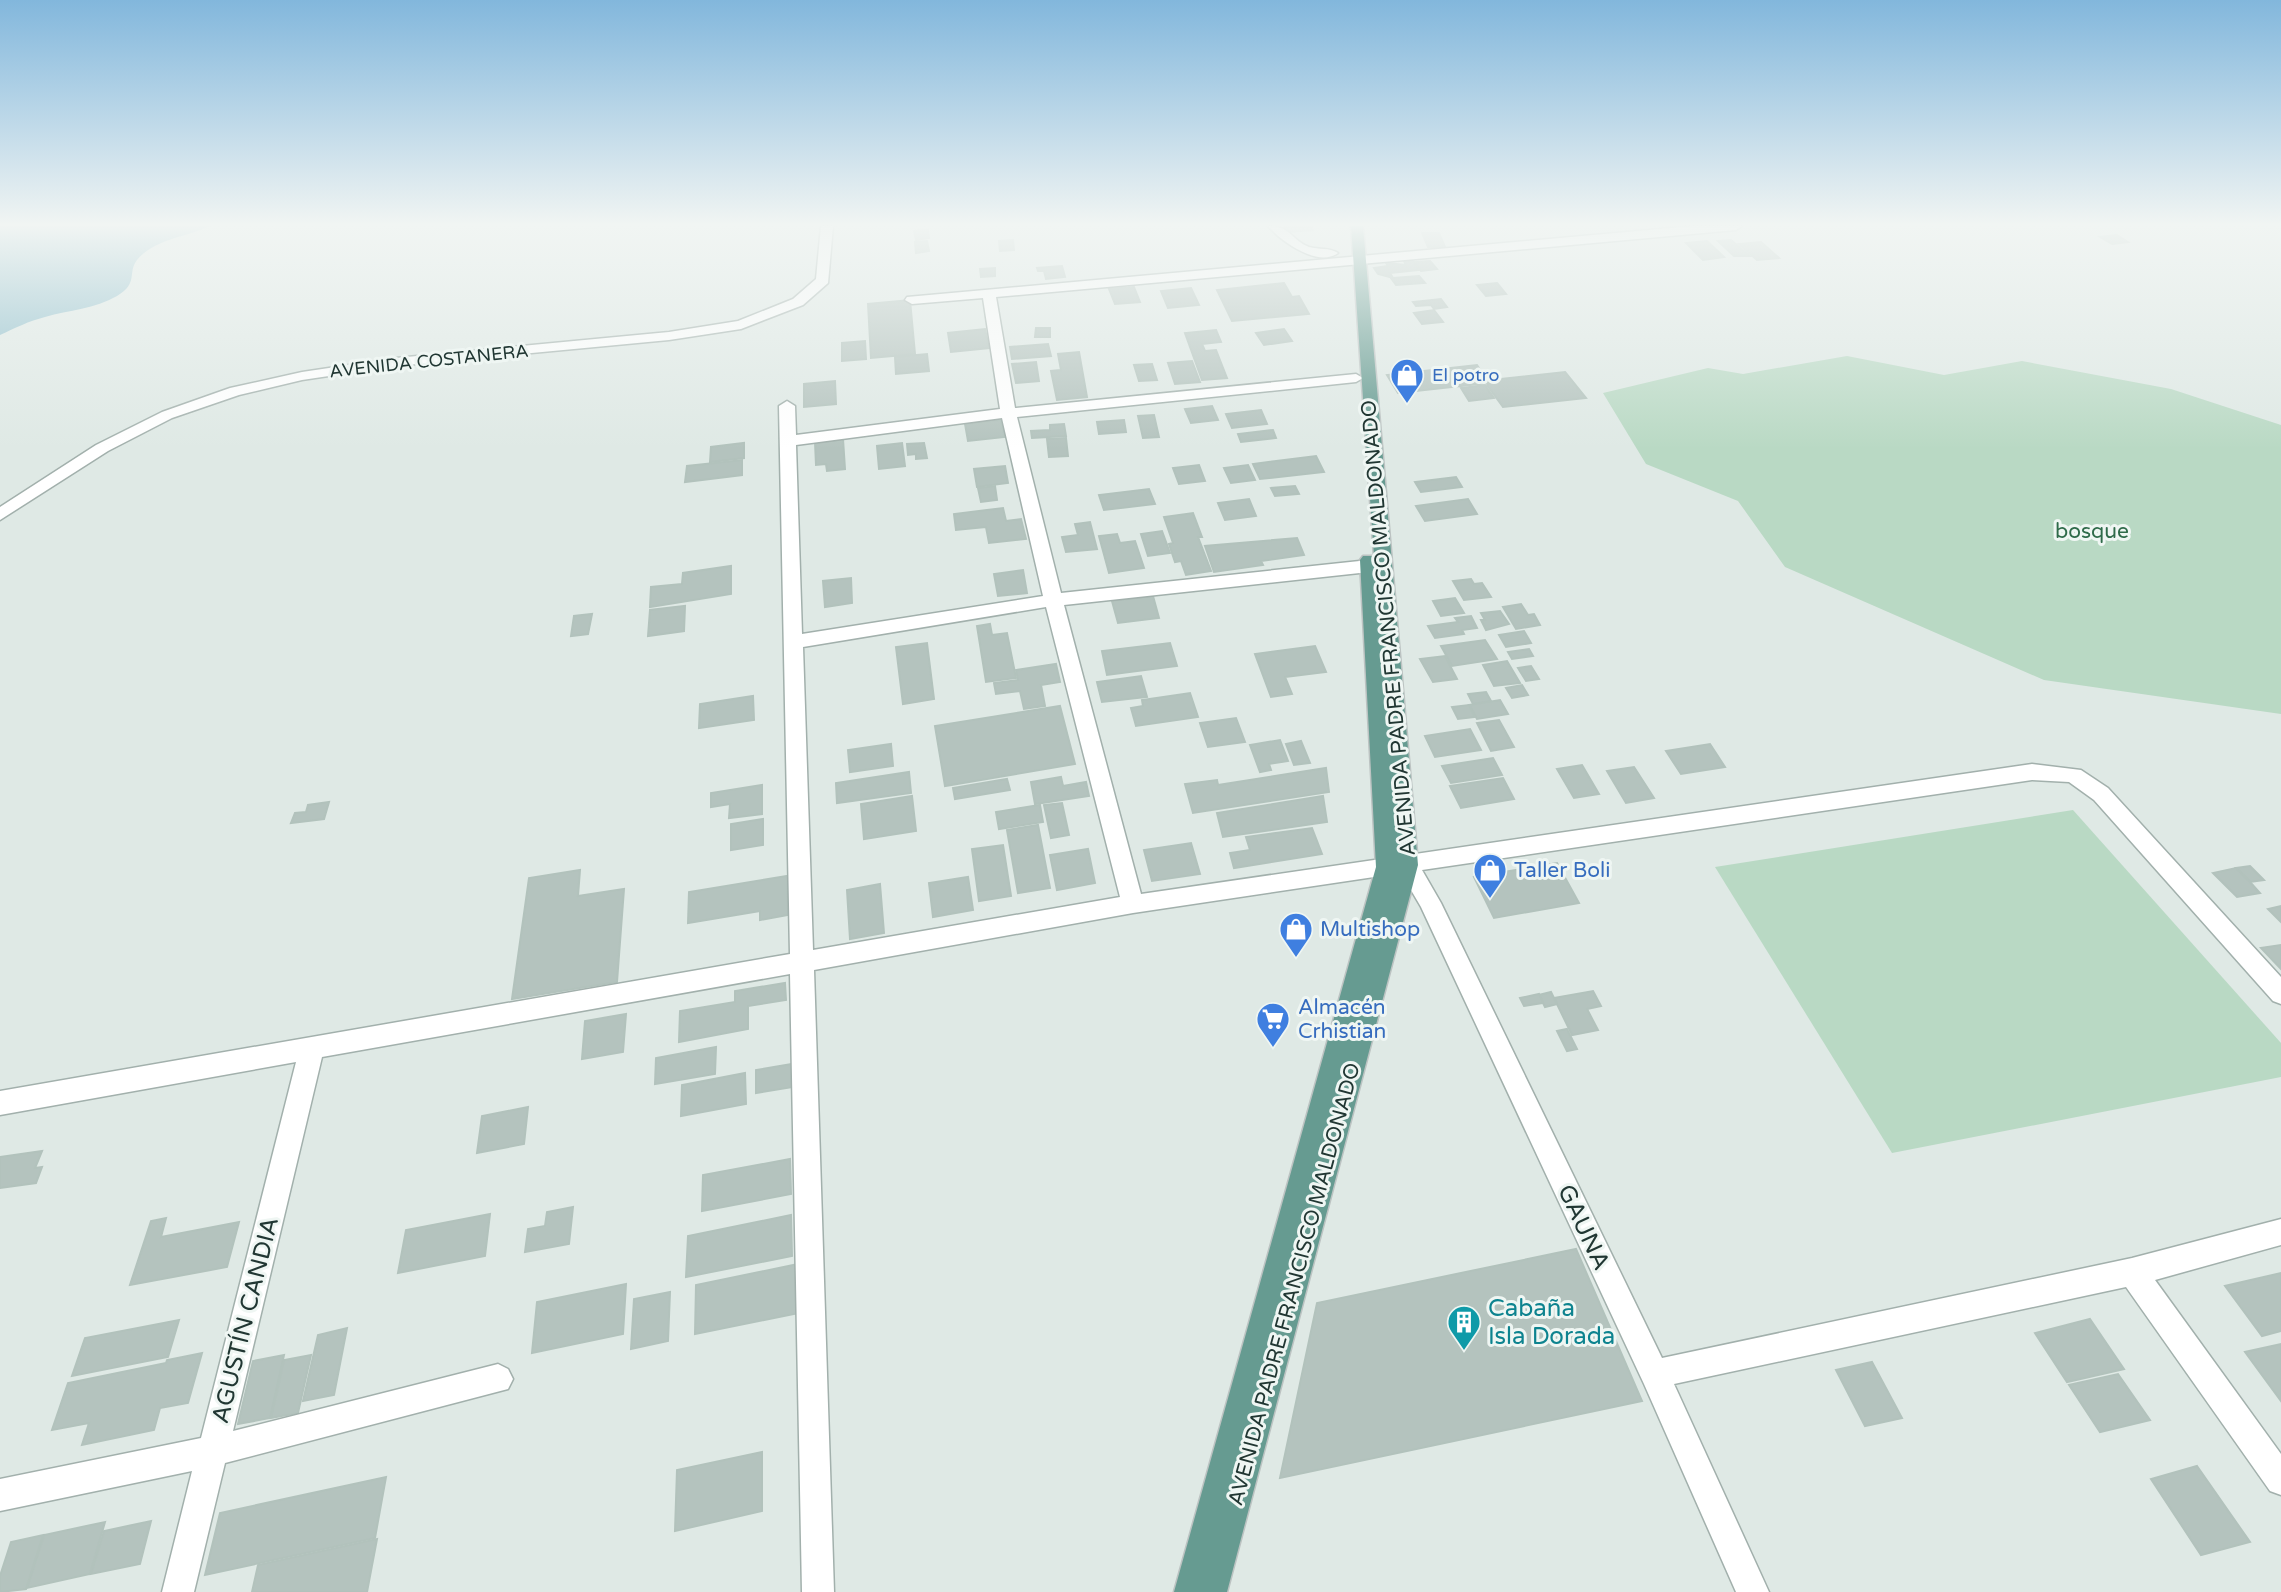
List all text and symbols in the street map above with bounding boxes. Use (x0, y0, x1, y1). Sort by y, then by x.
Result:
street label: AVENIDA COSTANERA (328, 340, 530, 382)
shop icon: El potro (1388, 356, 1426, 405)
place label: El potro (1432, 364, 1499, 386)
street label: AVENIDA PADRE FRANCISCO MALDONADO (1356, 399, 1421, 857)
park label: bosque (2055, 519, 2129, 544)
shop icon: Taller Boli (1471, 851, 1509, 900)
place label: Taller Boli (1514, 858, 1610, 883)
shop icon: Multishop (1277, 910, 1315, 959)
place label: Multishop (1320, 917, 1420, 942)
place label: Almacén Crhistian (1298, 995, 1386, 1044)
supermarket icon: Almacén Crhistian (1254, 1000, 1292, 1049)
street label: AVENIDA PADRE FRANCISCO MALDONADO (1223, 1060, 1366, 1508)
street label: GAUNA (1551, 1180, 1616, 1275)
street label: AGUSTÍN CANDIA (205, 1214, 285, 1426)
place label: Cabaña Isla Dorada (1488, 1294, 1615, 1351)
building icon: Cabaña Isla Dorada (1445, 1303, 1483, 1352)

